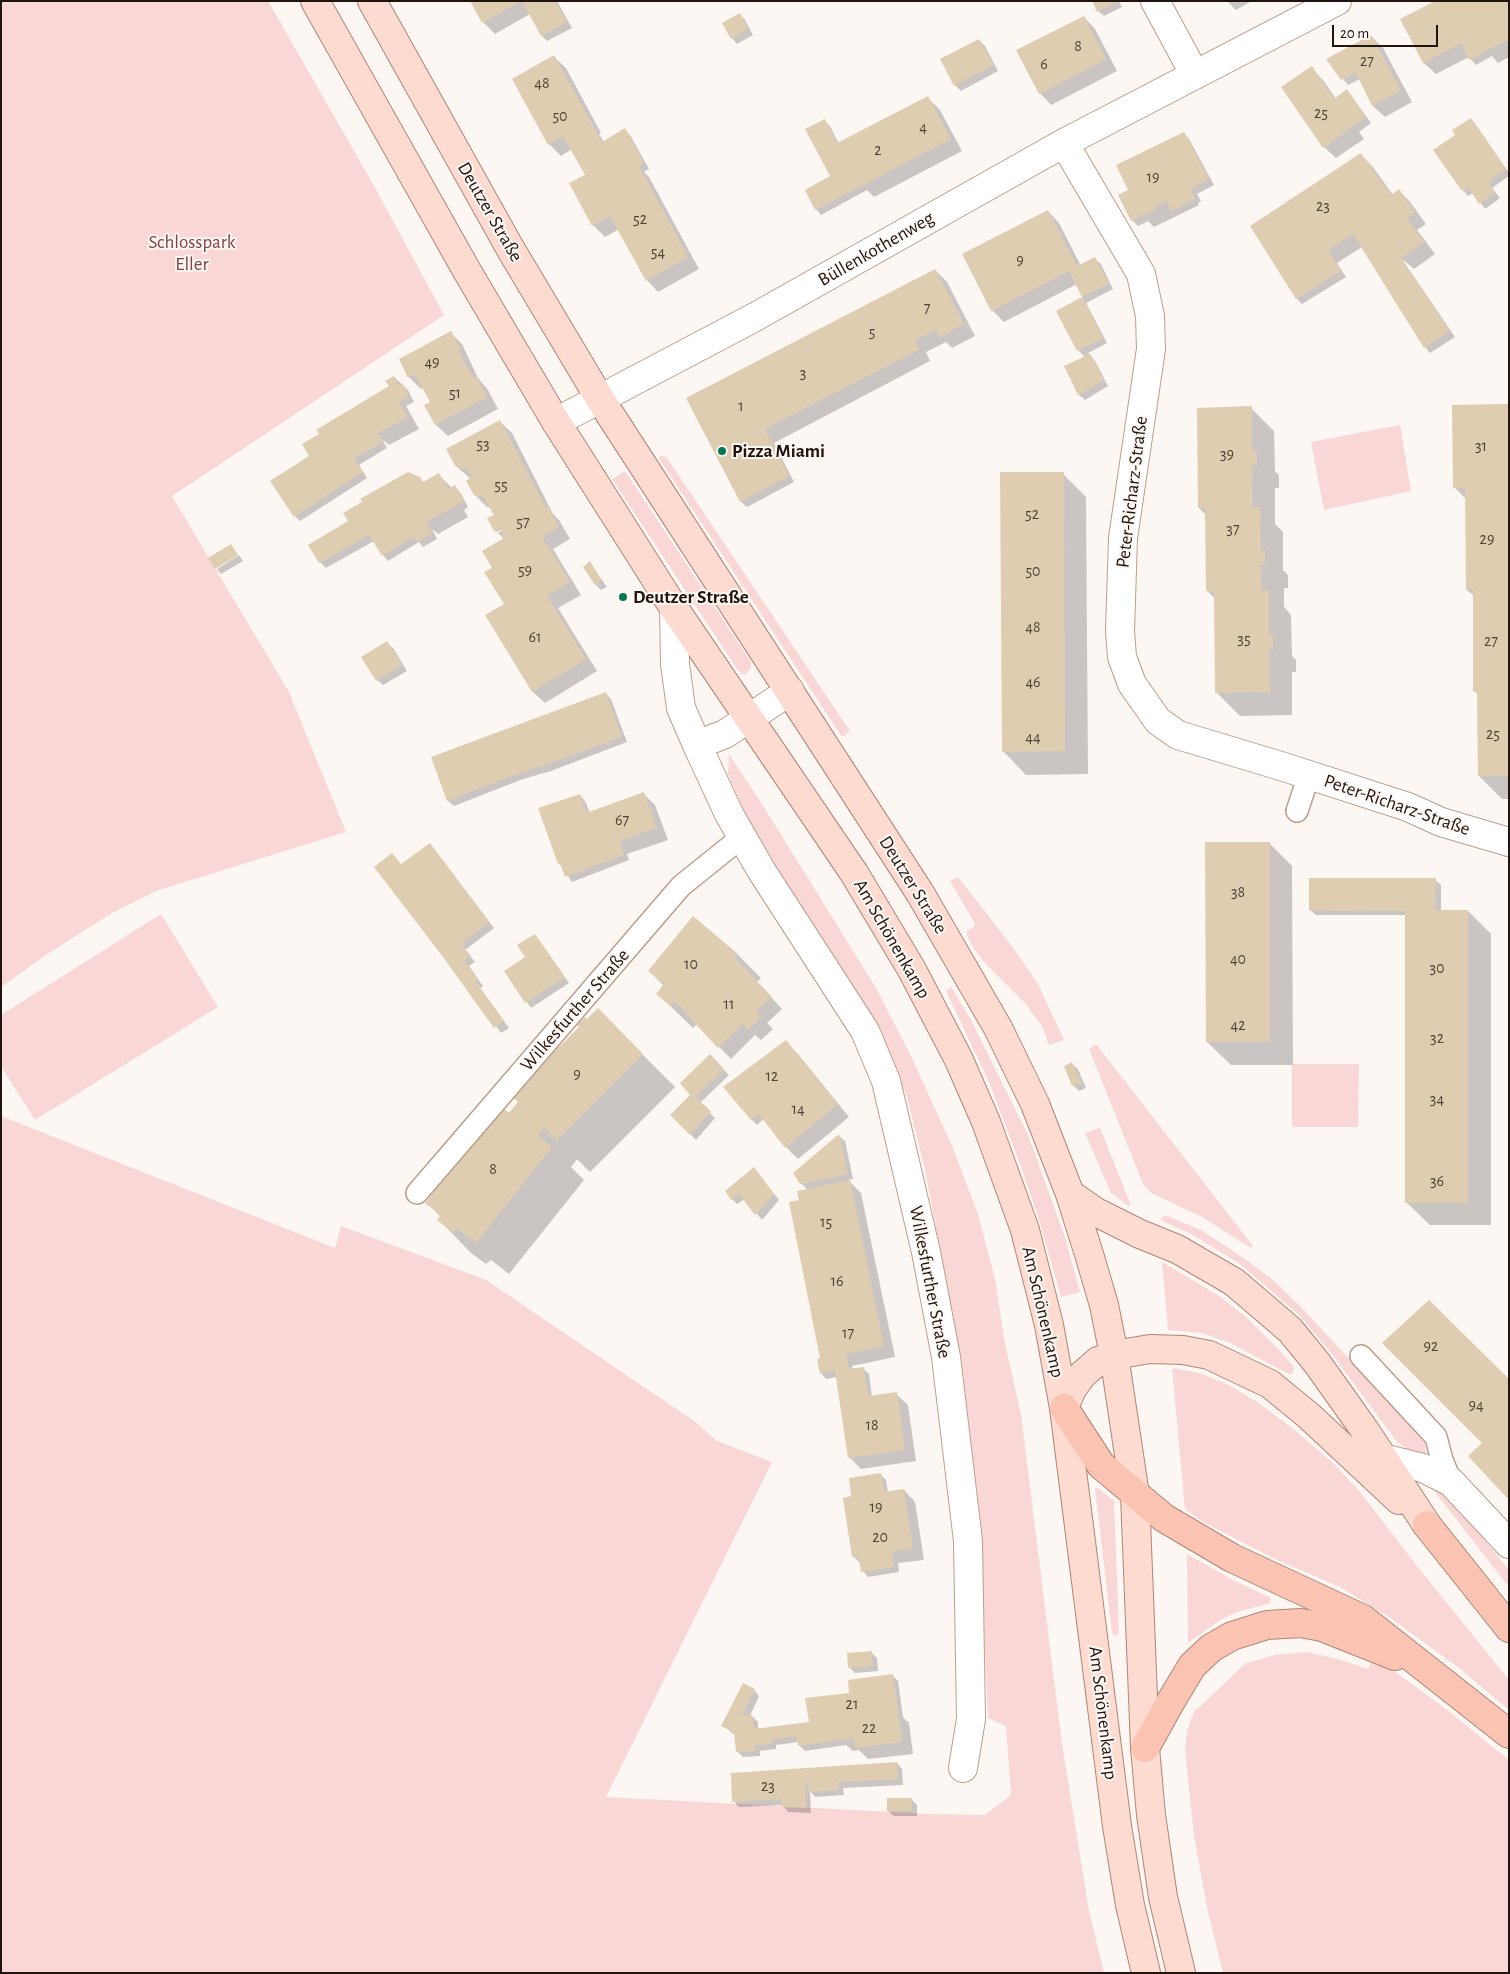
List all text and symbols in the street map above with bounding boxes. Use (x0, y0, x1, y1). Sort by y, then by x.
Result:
scale bar (1335, 15, 1441, 47)
text: 20 m (1340, 26, 1369, 41)
house number: 8 (1074, 36, 1082, 56)
house number: 27 (1360, 51, 1374, 71)
house number: 6 (1040, 54, 1048, 74)
house number: 48 (534, 73, 550, 93)
house number: 25 (1314, 103, 1328, 123)
house number: 50 (552, 106, 568, 126)
house number: 4 (919, 117, 927, 137)
house number: 2 (874, 140, 882, 160)
street label: Deutzer Straße (452, 158, 528, 266)
house number: 19 (1146, 167, 1160, 187)
house number: 23 (1316, 196, 1330, 216)
street label: Büllenkothenweg (814, 207, 938, 291)
house number: 52 (633, 209, 647, 229)
park label: Schlosspark Eller (149, 231, 235, 275)
house number: 54 (651, 242, 665, 262)
house number: 9 (1016, 250, 1024, 270)
house number: 7 (924, 298, 930, 318)
house number: 5 (869, 322, 875, 342)
house number: 49 (424, 352, 440, 372)
house number: 3 (800, 363, 806, 383)
house number: 51 (449, 383, 461, 403)
house number: 1 (738, 396, 744, 416)
street label: Peter-Richarz-Straße (1111, 415, 1153, 569)
house number: 53 (476, 434, 490, 454)
house number: 31 (1475, 436, 1487, 456)
place label: Pizza Miami (732, 440, 825, 462)
house number: 39 (1220, 444, 1234, 464)
marker: Pizza Miami (716, 445, 728, 457)
house number: 55 (494, 475, 508, 495)
house number: 52 (1025, 504, 1039, 524)
house number: 57 (516, 512, 530, 532)
house number: 37 (1226, 519, 1240, 539)
house number: 29 (1480, 529, 1494, 549)
house number: 59 (518, 560, 532, 580)
house number: 50 (1025, 561, 1041, 581)
place label: Deutzer Straße (633, 586, 749, 608)
marker: Deutzer Straße (617, 591, 629, 603)
house number: 48 (1025, 617, 1041, 637)
house number: 61 (528, 627, 542, 647)
house number: 35 (1237, 629, 1251, 649)
house number: 27 (1484, 631, 1498, 651)
house number: 46 (1025, 672, 1041, 692)
house number: 25 (1486, 724, 1500, 744)
house number: 44 (1025, 727, 1041, 747)
street label: Peter-Richarz-Straße (1321, 769, 1473, 841)
house number: 67 (615, 810, 629, 830)
street label: Deutzer Straße (874, 832, 952, 938)
street label: Am Schönenkamp (849, 875, 935, 1003)
house number: 38 (1231, 882, 1245, 902)
street label: Wilkesfurther Straße (516, 944, 634, 1076)
house number: 40 (1230, 949, 1246, 969)
house number: 10 (684, 954, 698, 974)
house number: 30 (1429, 958, 1445, 978)
house number: 11 (723, 994, 735, 1014)
house number: 42 (1231, 1015, 1245, 1035)
house number: 32 (1430, 1028, 1444, 1048)
house number: 9 (573, 1064, 581, 1084)
house number: 12 (766, 1066, 778, 1086)
house number: 34 (1430, 1089, 1444, 1109)
house number: 14 (791, 1099, 805, 1119)
house number: 8 (489, 1159, 497, 1179)
house number: 36 (1430, 1171, 1444, 1191)
street label: Wilkesfurther Straße (904, 1204, 956, 1360)
house number: 15 (820, 1212, 832, 1232)
street label: Am Schönenkamp (1017, 1244, 1069, 1380)
house number: 16 (830, 1271, 844, 1291)
house number: 17 (842, 1323, 854, 1343)
house number: 92 (1424, 1336, 1438, 1356)
house number: 94 (1468, 1395, 1484, 1415)
house number: 18 (865, 1415, 879, 1435)
house number: 19 (869, 1497, 883, 1517)
house number: 20 (872, 1527, 888, 1547)
street label: Am Schönenkamp (1084, 1645, 1122, 1781)
house number: 21 (846, 1694, 858, 1714)
house number: 22 (862, 1718, 876, 1738)
house number: 23 (761, 1776, 775, 1796)

